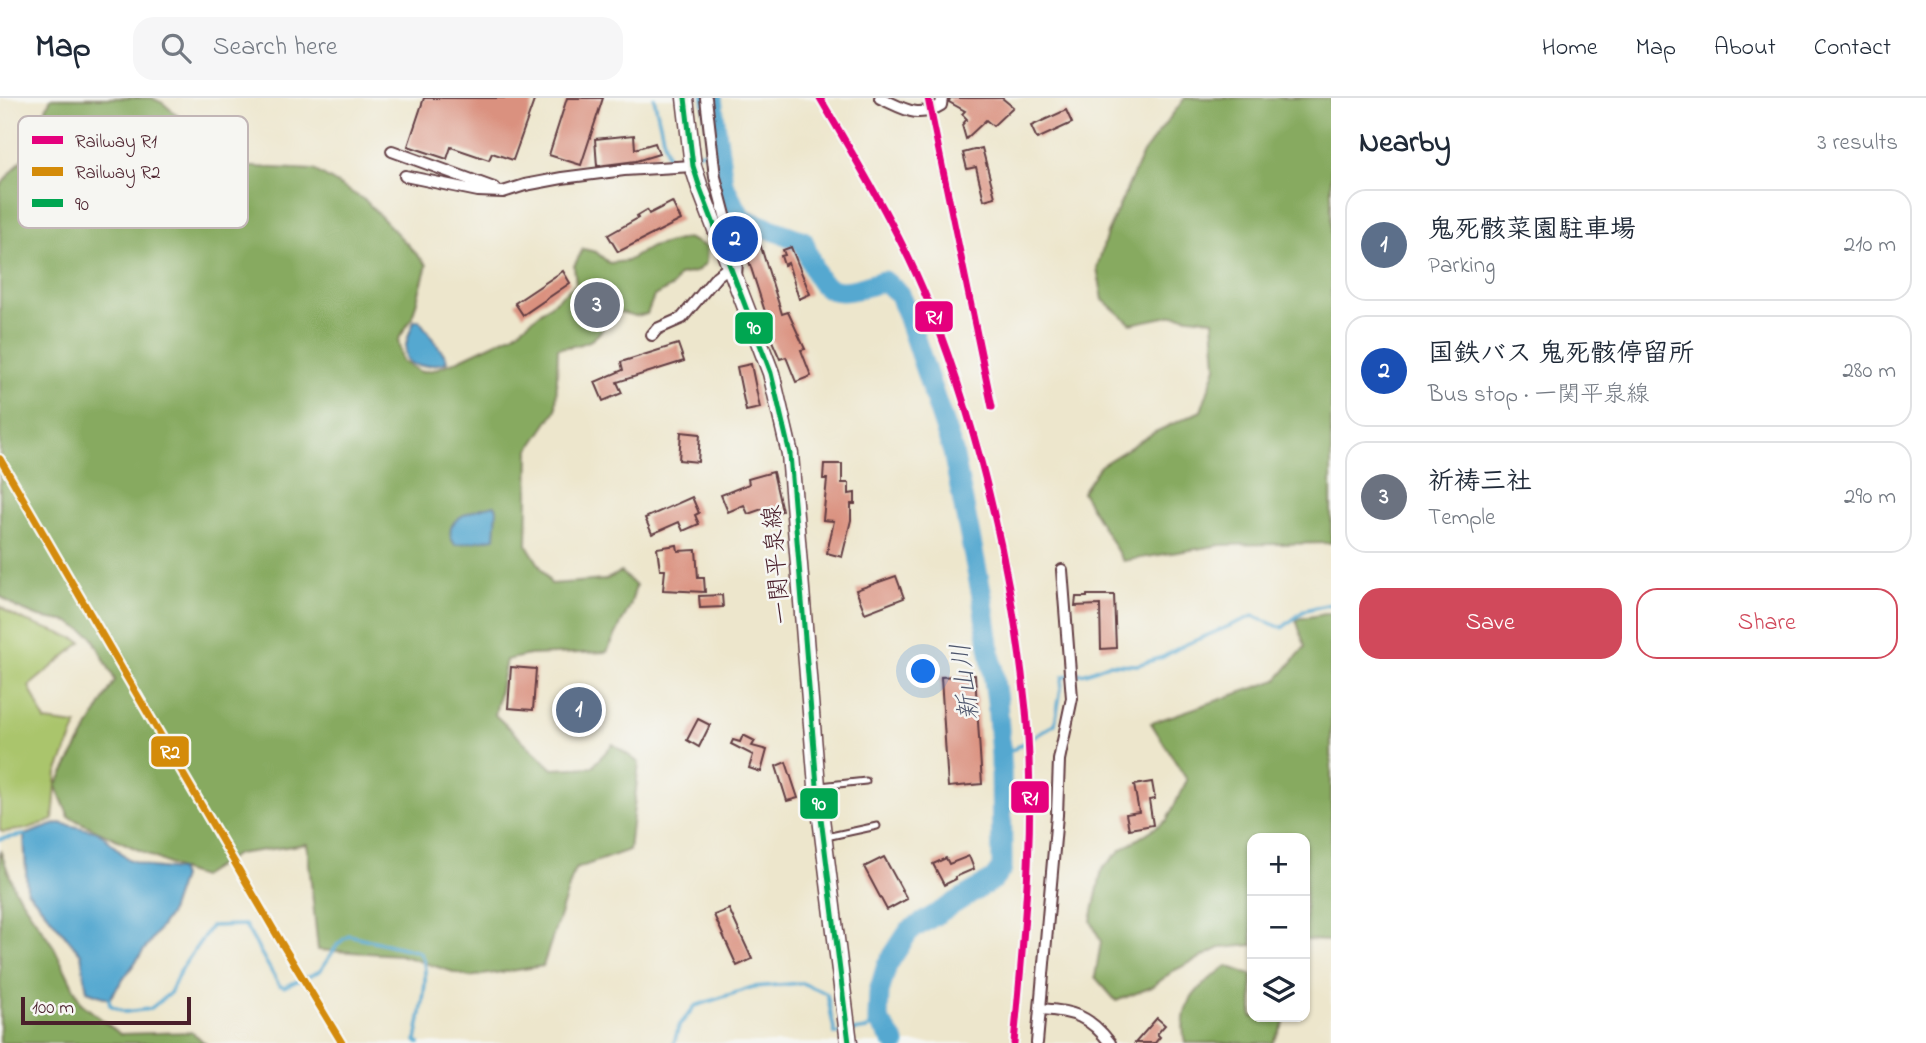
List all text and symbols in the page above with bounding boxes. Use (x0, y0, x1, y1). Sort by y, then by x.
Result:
search box (133, 17, 623, 80)
text: Map (35, 24, 91, 72)
icon: search (157, 29, 195, 67)
text: Search here (213, 29, 337, 67)
text: Home (1542, 31, 1598, 66)
text: Map (1636, 31, 1676, 66)
text: About (1714, 31, 1776, 66)
text: Contact (1814, 31, 1891, 66)
legend (18, 116, 248, 228)
text: Nearby (1359, 122, 1451, 166)
text: 3 results (1817, 127, 1898, 160)
text: Railway R1 (75, 129, 157, 157)
text: Railway R2 (75, 160, 160, 188)
text: 90 (75, 192, 89, 219)
text: 鬼死骸菜園駐車場 (1428, 212, 1636, 250)
pin: 2 (712, 213, 758, 265)
text: 1 (1380, 229, 1388, 262)
text: 210 m (1844, 229, 1896, 262)
text: Parking (1428, 250, 1495, 283)
pin: 3 (574, 279, 620, 331)
line badge: R1 (914, 300, 954, 333)
text: R1 (926, 305, 942, 332)
line badge: 90 (734, 311, 774, 345)
text: 90 (746, 316, 762, 343)
text: 国鉄バス 鬼死骸停留所 (1428, 336, 1695, 374)
text: 2 (1378, 355, 1390, 388)
text: 280 m (1842, 355, 1896, 388)
text: Bus stop · 一関平泉線 (1428, 379, 1649, 412)
text: 祈祷三社 (1428, 464, 1532, 502)
text: 3 (1379, 481, 1389, 514)
text: 290 m (1844, 481, 1896, 514)
text: Temple (1428, 502, 1495, 535)
street label: 一関平泉線 (756, 503, 801, 626)
button: Save (1359, 588, 1622, 659)
button: Share (1636, 588, 1898, 659)
water label: 新山川 (943, 641, 991, 723)
your location (906, 654, 940, 688)
pin: 1 (556, 684, 602, 736)
line badge: R2 (150, 735, 190, 768)
text: R2 (160, 740, 181, 767)
line badge: R1 (1010, 780, 1050, 814)
text: R1 (1022, 786, 1038, 813)
line badge: 90 (799, 787, 839, 820)
text: 90 (811, 792, 827, 819)
map controls (1247, 833, 1310, 1022)
button: + (1247, 833, 1310, 896)
button: − (1247, 896, 1310, 959)
button: layers (1247, 959, 1310, 1022)
scale bar (21, 994, 191, 1026)
text: 100 m (32, 995, 74, 1022)

